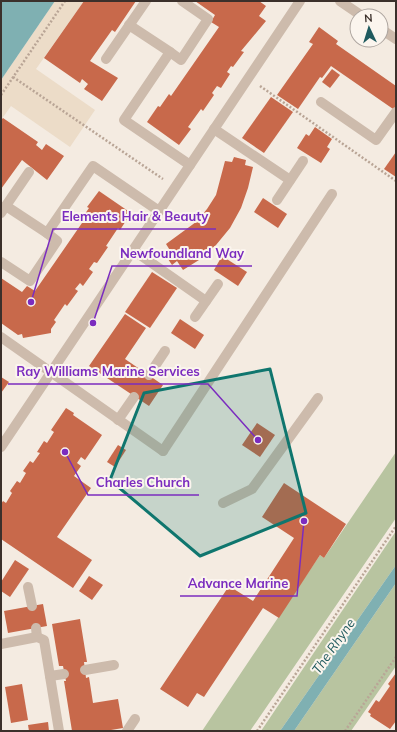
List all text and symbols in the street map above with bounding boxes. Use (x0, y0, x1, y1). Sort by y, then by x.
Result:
north arrow (349, 8, 389, 48)
text: N (364, 11, 373, 25)
callout: Elements Hair & Beauty (53, 204, 216, 229)
text: Elements Hair & Beauty (62, 208, 209, 225)
callout: Newfoundland Way (112, 241, 252, 266)
text: Newfoundland Way (120, 245, 245, 262)
callout: Ray Williams Marine Services (8, 359, 208, 384)
text: Ray Williams Marine Services (16, 363, 200, 380)
callout: Charles Church (88, 470, 199, 495)
text: Charles Church (96, 474, 190, 490)
callout: Advance Marine (180, 571, 297, 596)
text: Advance Marine (188, 575, 288, 591)
water label: The Rhyne (308, 615, 358, 677)

